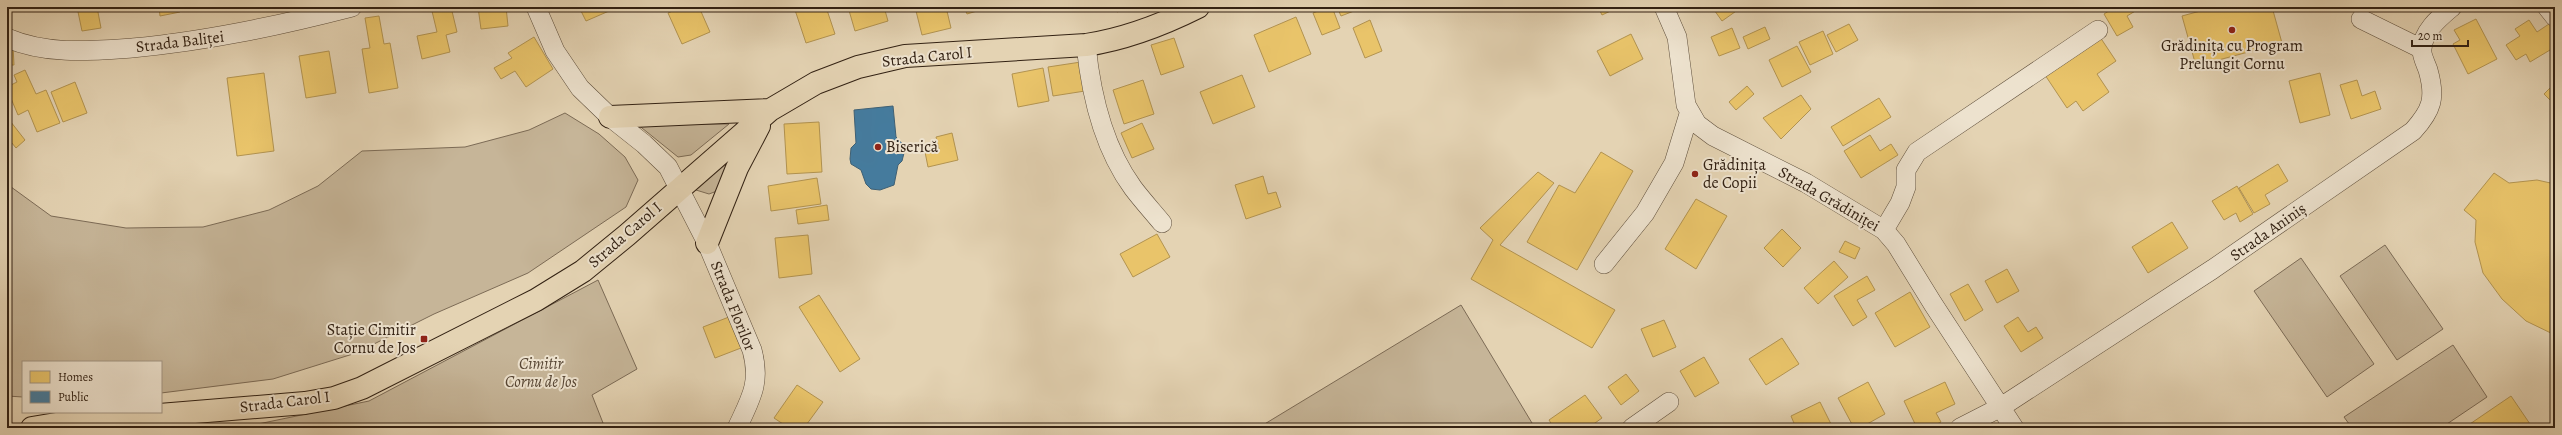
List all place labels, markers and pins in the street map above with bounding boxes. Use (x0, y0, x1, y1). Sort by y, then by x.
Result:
marker: Grădinița cu Program Prelungit Cornu (2227, 25, 2237, 35)
place label: Grădinița cu Program Prelungit Cornu (2161, 35, 2303, 75)
place label: Biserică (886, 136, 939, 158)
marker: Biserică (873, 142, 883, 152)
place label: Grădinița de Copii (1703, 154, 1766, 194)
marker: Grădinița de Copii (1690, 169, 1700, 179)
place label: Stație Cimitir Cornu de Jos (327, 319, 416, 359)
marker: Stație Cimitir Cornu de Jos (419, 334, 429, 344)

